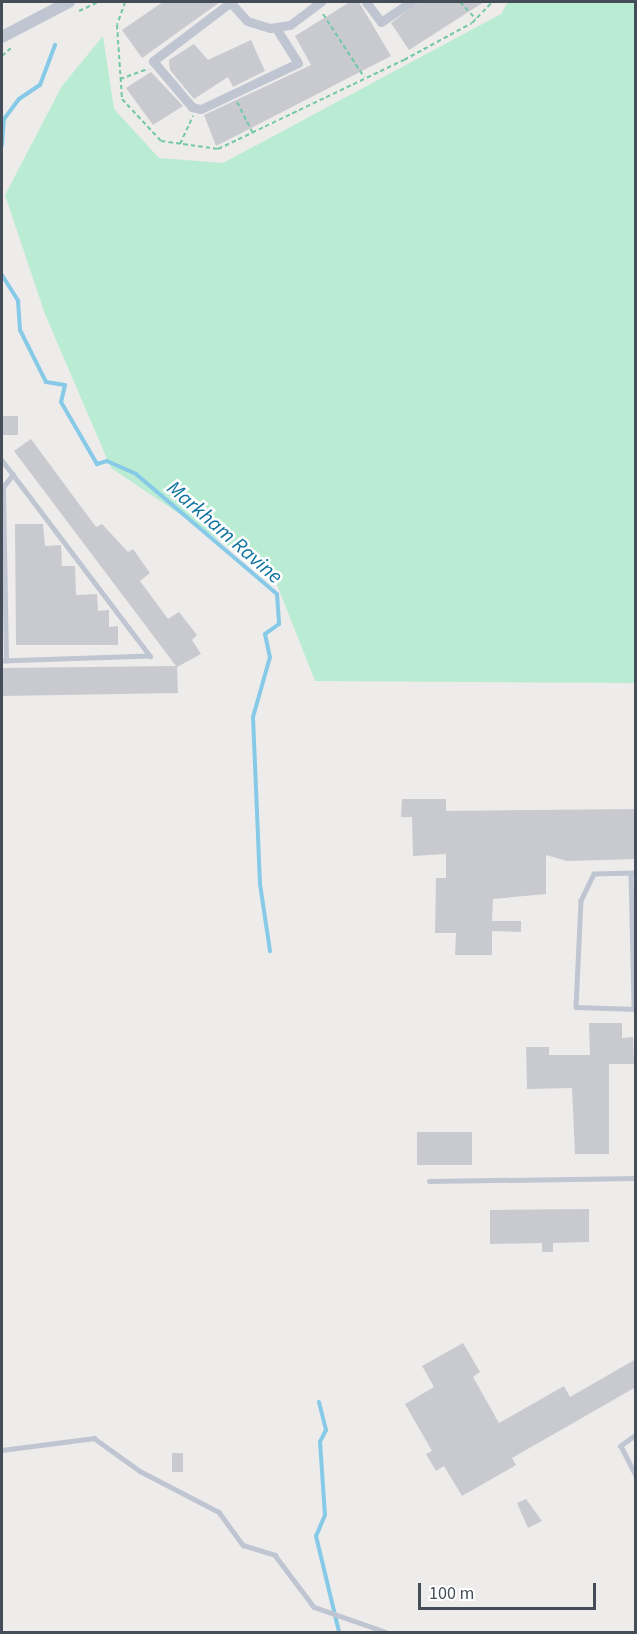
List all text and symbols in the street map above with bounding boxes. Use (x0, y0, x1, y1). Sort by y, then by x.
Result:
water label: Markham Ravine (162, 475, 288, 589)
scale bar (421, 1571, 600, 1609)
text: 100 m (429, 1581, 474, 1606)

